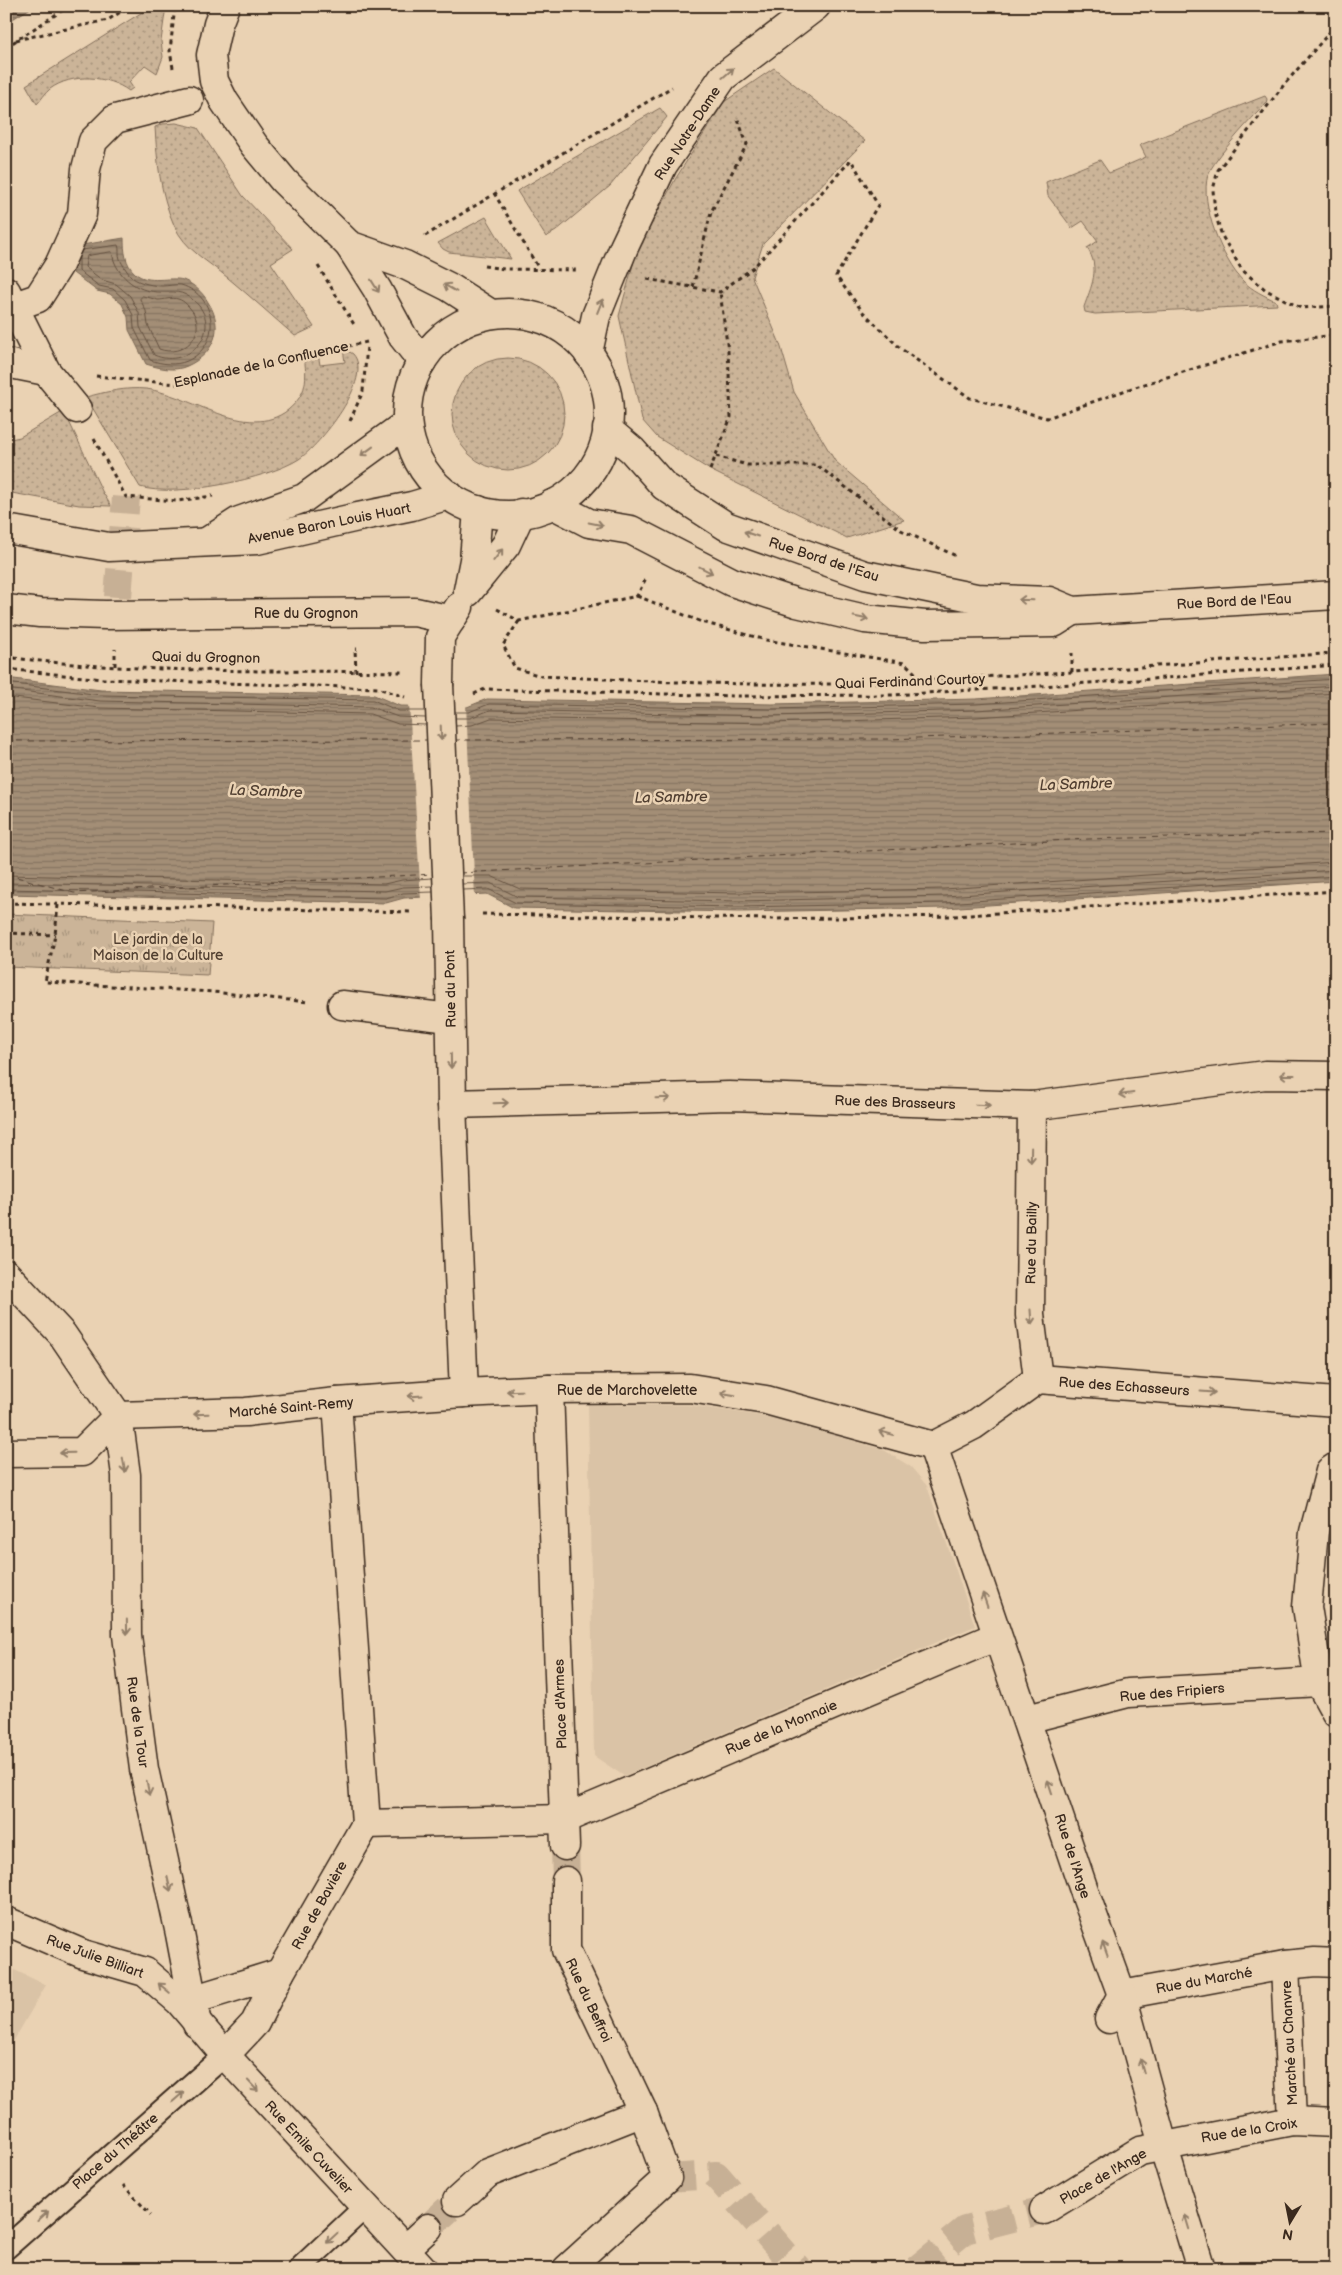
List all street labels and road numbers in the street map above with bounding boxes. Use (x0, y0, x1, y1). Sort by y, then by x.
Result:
street label: Rue Notre-Dame (651, 83, 724, 183)
street label: Esplanade de la Confluence (172, 338, 350, 391)
street label: Avenue Baron Louis Huart (246, 499, 413, 548)
street label: Rue Bord de l'Eau (766, 534, 881, 585)
street label: Rue Bord de l'Eau (1176, 590, 1292, 613)
street label: Rue du Grognon (254, 605, 358, 622)
street label: Quai du Grognon (152, 648, 260, 667)
street label: Quai Ferdinand Courtoy (835, 670, 986, 693)
street label: Rue du Pont (441, 949, 460, 1028)
street label: Rue des Brasseurs (834, 1092, 956, 1113)
street label: Rue du Bailly (1022, 1201, 1041, 1285)
street label: Rue des Echasseurs (1058, 1373, 1190, 1400)
street label: Rue de Marchovelette (557, 1382, 697, 1399)
street label: Marché Saint-Remy (228, 1394, 355, 1421)
street label: Place d'Armes (550, 1659, 571, 1749)
street label: Rue de la Tour (123, 1675, 152, 1770)
street label: Rue des Fripiers (1119, 1679, 1225, 1706)
street label: Rue de la Monnaie (723, 1696, 840, 1759)
street label: Rue de l'Ange (1051, 1812, 1094, 1901)
street label: Rue de Bavière (288, 1858, 351, 1953)
street label: Rue Julie Billiart (44, 1931, 147, 1982)
street label: Rue du Beffroi (562, 1955, 615, 2045)
street label: Rue du Marché (1154, 1964, 1254, 1997)
street label: Marché au Chanvre (1278, 1980, 1301, 2106)
street label: Rue Emile Cuvelier (261, 2097, 357, 2198)
street label: Place du Théâtre (69, 2110, 162, 2193)
street label: Rue de la Croix (1200, 2114, 1299, 2146)
street label: Place de l'Ange (1057, 2145, 1150, 2208)

